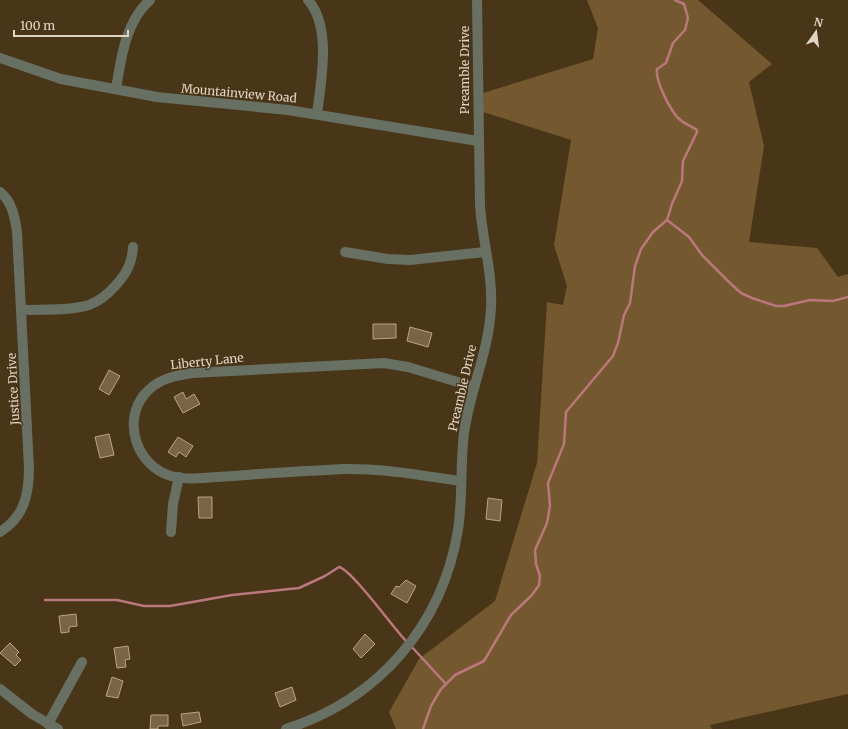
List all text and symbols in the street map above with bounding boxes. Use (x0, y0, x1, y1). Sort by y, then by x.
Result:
scale bar (14, 12, 128, 38)
north arrow (796, 12, 836, 52)
text: N (813, 14, 825, 30)
text: 100 m (20, 18, 55, 33)
street label: Preamble Drive (457, 26, 472, 114)
street label: Mountainview Road (181, 80, 297, 106)
street label: Preamble Drive (445, 343, 479, 433)
street label: Liberty Lane (170, 350, 244, 372)
street label: Justice Drive (4, 353, 22, 426)

